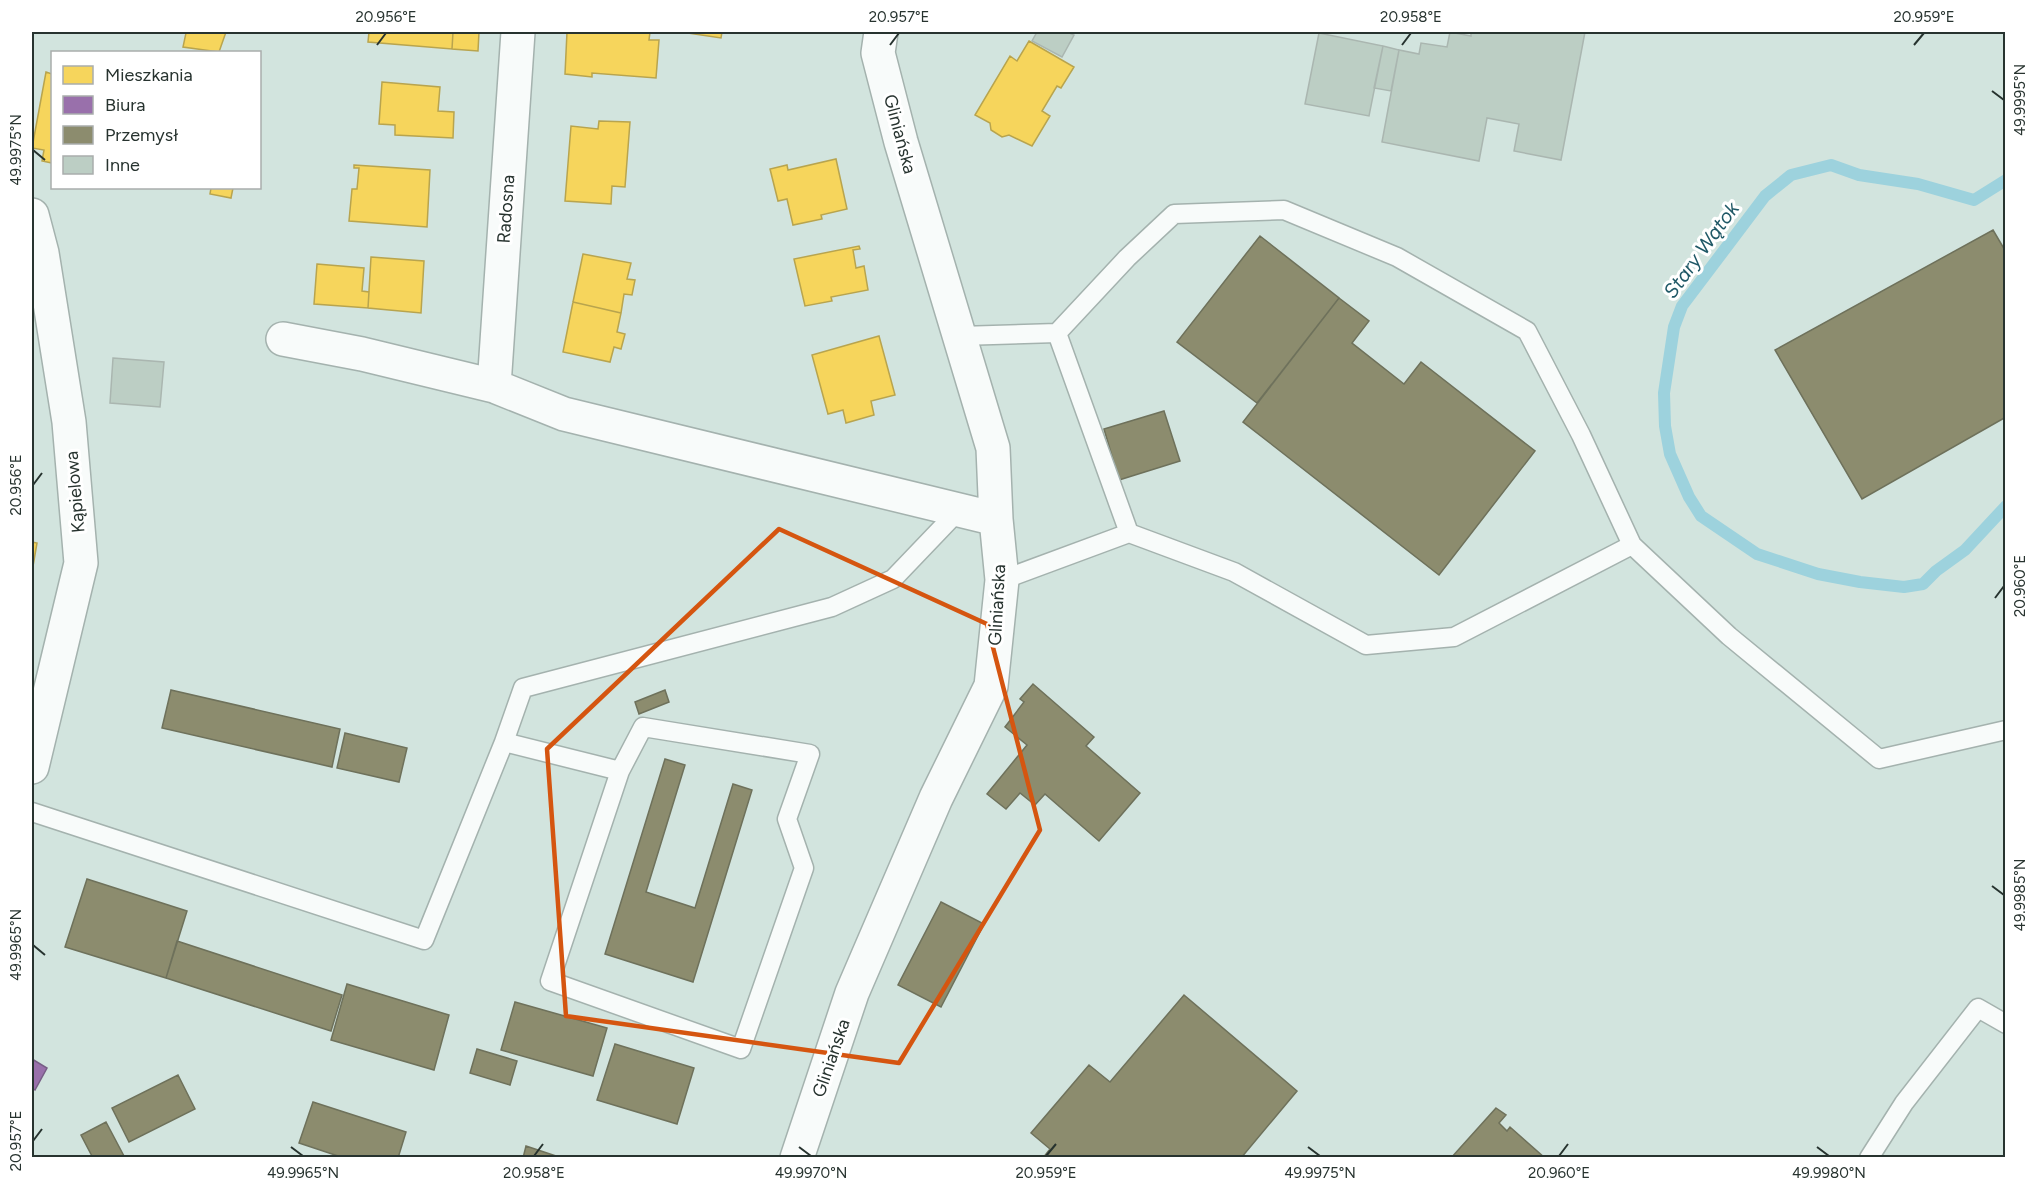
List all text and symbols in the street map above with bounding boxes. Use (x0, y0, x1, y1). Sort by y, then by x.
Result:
text: 20.956°E (355, 8, 417, 26)
text: 20.957°E (869, 8, 929, 26)
text: 20.958°E (1380, 8, 1442, 26)
text: 20.959°E (1893, 8, 1955, 26)
legend (51, 51, 261, 189)
text: Mieszkania (105, 64, 193, 86)
text: 49.9995°N (2011, 64, 2029, 136)
street label: Gliniańska (879, 92, 921, 176)
text: Biura (105, 94, 145, 116)
text: 49.9975°N (7, 114, 25, 186)
text: Przemysł (105, 124, 178, 146)
text: Inne (105, 154, 140, 176)
street label: Radosna (493, 174, 519, 244)
water label: Stary Wątok (1658, 196, 1745, 303)
street label: Kąpielowa (60, 450, 90, 534)
text: 20.956°E (7, 454, 25, 516)
text: 20.960°E (2011, 555, 2029, 617)
street label: Gliniańska (984, 564, 1010, 646)
text: 49.9985°N (2011, 859, 2029, 931)
text: 49.9965°N (7, 909, 25, 981)
street label: Gliniańska (807, 1016, 855, 1100)
text: 20.957°E (7, 1111, 25, 1171)
text: 49.9965°N (267, 1164, 339, 1182)
text: 20.958°E (503, 1164, 565, 1182)
text: 49.9970°N (775, 1164, 847, 1182)
text: 20.959°E (1015, 1164, 1077, 1182)
text: 49.9975°N (1284, 1164, 1356, 1182)
text: 20.960°E (1528, 1164, 1590, 1182)
text: 49.9980°N (1792, 1164, 1866, 1182)

